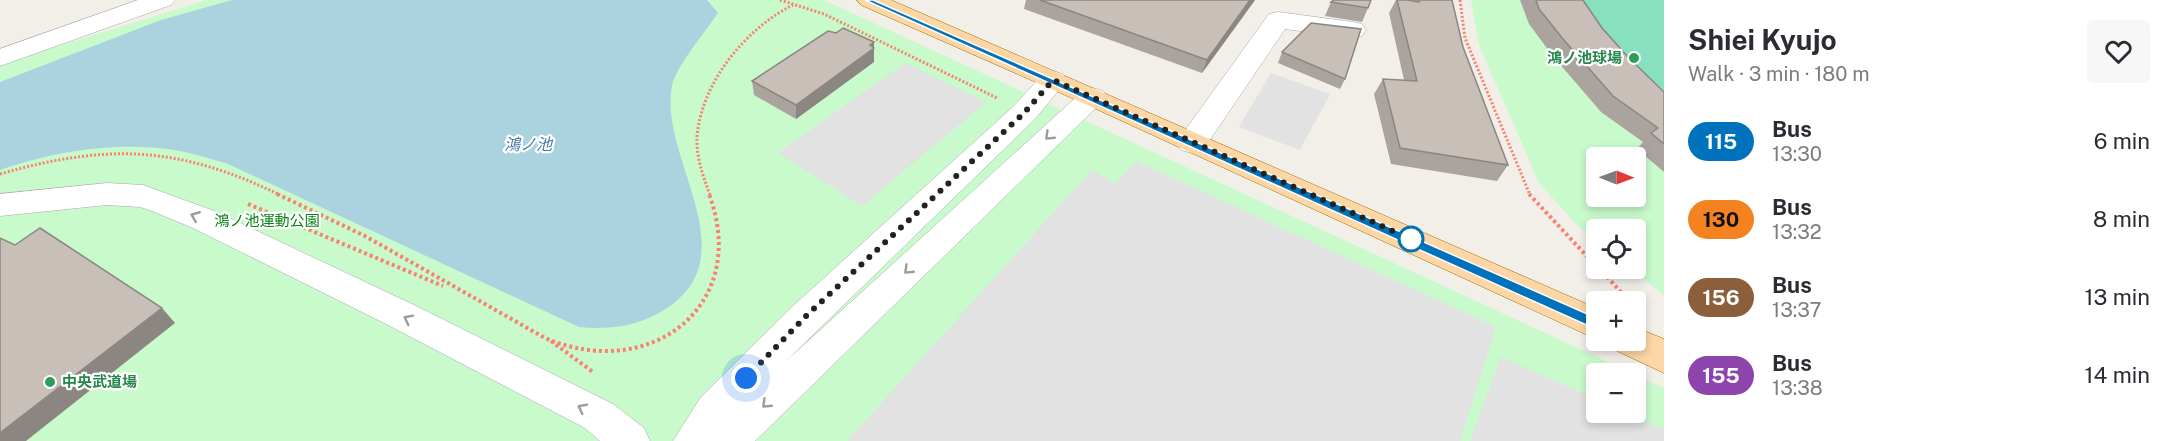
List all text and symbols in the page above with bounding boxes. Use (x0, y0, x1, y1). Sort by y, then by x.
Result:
button: heart (2087, 20, 2150, 83)
text: Shiei Kyujo (1688, 23, 1837, 56)
place label: 鴻ノ池球場 (1547, 49, 1622, 66)
marker: 鴻ノ池球場 (1627, 51, 1641, 65)
text: Walk · 3 min · 180 m (1688, 62, 1870, 86)
text: Bus (1772, 116, 1812, 142)
one-way arrow (1045, 128, 1056, 139)
text: 6 min (2094, 128, 2150, 154)
text: 115 (1705, 129, 1737, 154)
water label: 鴻ノ池 (504, 135, 554, 154)
text: 13:30 (1772, 142, 1822, 166)
north arrow (1586, 147, 1646, 207)
map controls (1586, 147, 1646, 423)
text: Bus (1772, 194, 1812, 220)
text: 8 min (2093, 206, 2150, 232)
text: 130 (1703, 207, 1739, 232)
one-way arrow (190, 211, 201, 223)
park label: 鴻ノ池運動公園 (214, 212, 320, 229)
button: locate (1586, 219, 1646, 279)
text: 13:32 (1772, 220, 1822, 244)
unlabelled marker (1398, 226, 1424, 252)
one-way arrow (904, 263, 914, 274)
text: Bus (1772, 272, 1812, 298)
text: 13 min (2085, 284, 2150, 310)
text: 156 (1702, 285, 1740, 310)
button: + (1586, 291, 1646, 351)
text: 13:37 (1772, 298, 1822, 322)
one-way arrow (404, 314, 415, 326)
text: Bus (1772, 350, 1812, 376)
text: 14 min (2085, 362, 2150, 388)
your location (731, 363, 761, 393)
button: − (1586, 363, 1646, 423)
text: 155 (1702, 363, 1740, 388)
place label: 中央武道場 (62, 373, 137, 390)
marker: 中央武道場 (43, 375, 57, 389)
text: 13:38 (1772, 376, 1823, 400)
one-way arrow (763, 397, 774, 408)
one-way arrow (577, 403, 588, 415)

